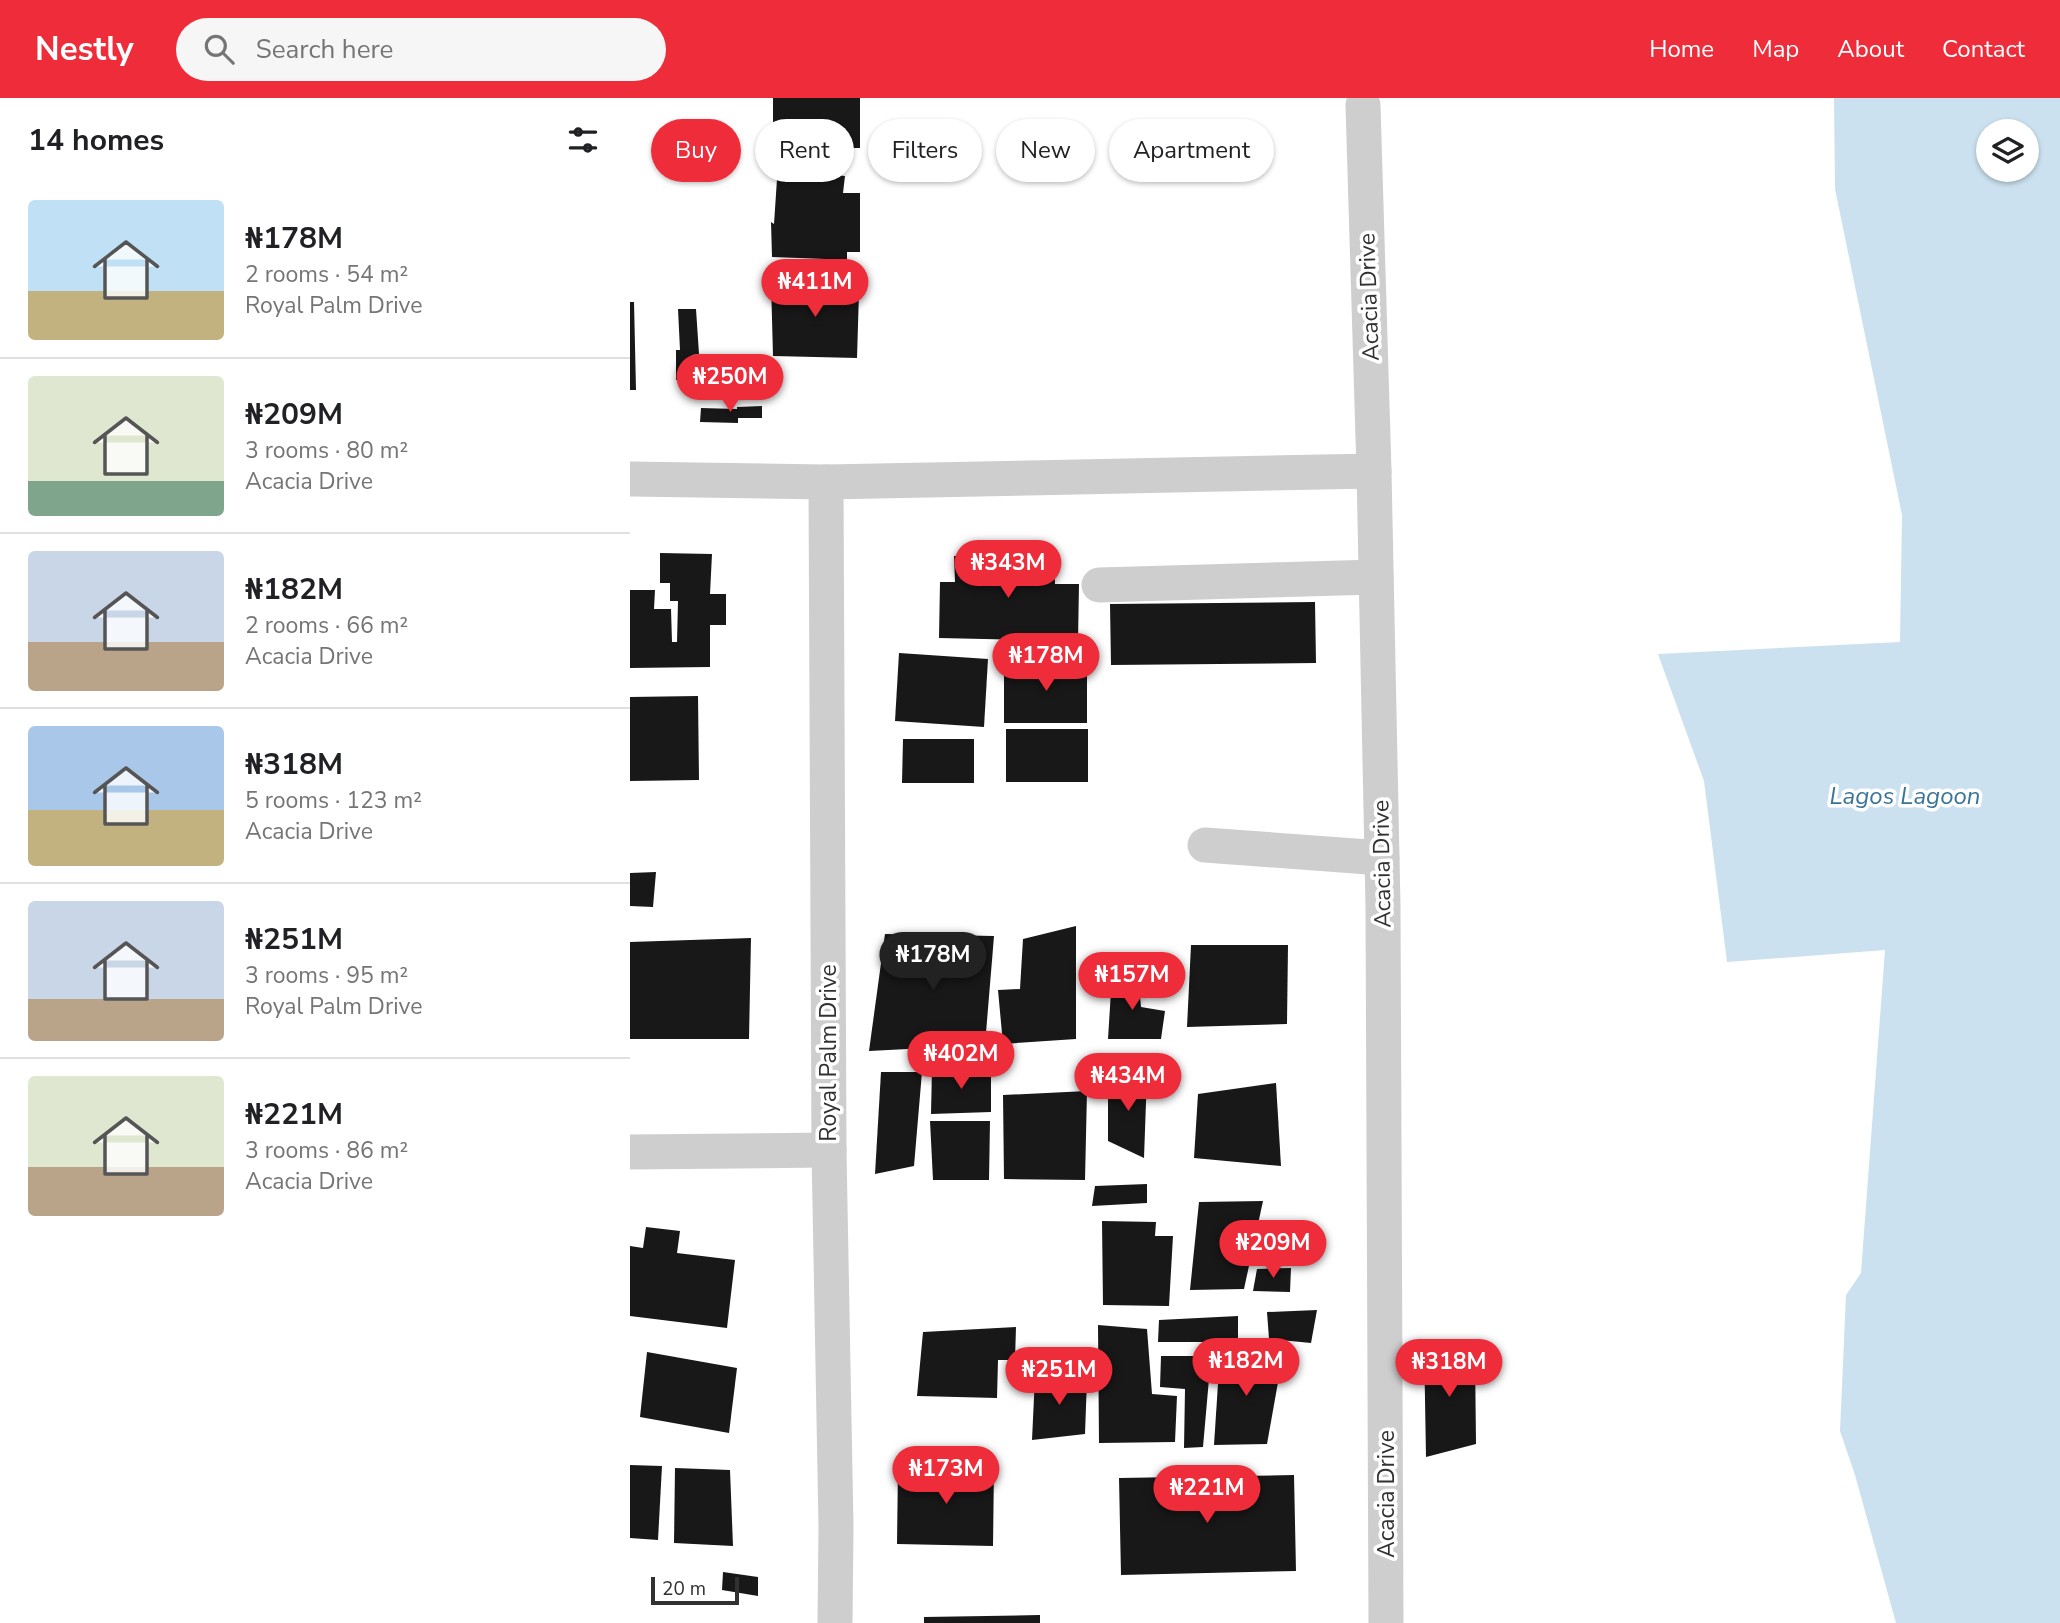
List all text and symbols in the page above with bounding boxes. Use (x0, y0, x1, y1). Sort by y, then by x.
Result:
search box (176, 18, 666, 81)
text: Nestly (35, 27, 134, 72)
icon: search (200, 30, 238, 68)
text: Search here (256, 32, 393, 67)
text: Home (1649, 33, 1714, 65)
text: Map (1752, 33, 1799, 65)
text: About (1837, 33, 1904, 65)
text: Contact (1942, 33, 2025, 65)
chip: Buy (651, 119, 741, 182)
chip: Rent (755, 119, 854, 182)
chip: Filters (868, 119, 982, 182)
chip: New (996, 119, 1095, 182)
chip: Apartment (1109, 119, 1274, 182)
map controls (1976, 119, 2039, 182)
button: layers (1976, 119, 2039, 182)
text: 14 homes (28, 120, 164, 161)
icon: filters (564, 121, 602, 159)
text: ₦178M (245, 218, 343, 259)
icon: home (84, 228, 168, 312)
street label: Acacia Drive (1351, 232, 1387, 362)
text: 2 rooms · 54 m² (245, 259, 408, 290)
pin: ₦411M (766, 260, 864, 319)
text: ₦411M (777, 266, 853, 297)
text: Royal Palm Drive (245, 290, 422, 321)
pin: ₦250M (681, 354, 779, 414)
text: ₦250M (692, 361, 768, 392)
text: ₦209M (245, 394, 343, 435)
icon: home (84, 404, 168, 488)
text: 3 rooms · 80 m² (245, 435, 408, 466)
text: Acacia Drive (245, 466, 373, 497)
pin: ₦343M (959, 540, 1057, 600)
text: ₦343M (970, 547, 1046, 578)
text: ₦182M (245, 569, 343, 610)
icon: home (84, 579, 168, 663)
text: 2 rooms · 66 m² (245, 610, 408, 641)
pin: ₦178M (997, 634, 1095, 693)
text: ₦178M (1008, 640, 1084, 671)
text: Acacia Drive (245, 641, 373, 672)
text: ₦318M (245, 744, 343, 785)
icon: home (84, 754, 168, 838)
water label: Lagos Lagoon (1829, 780, 1981, 812)
text: 5 rooms · 123 m² (245, 785, 422, 816)
street label: Acacia Drive (1365, 800, 1399, 928)
text: Acacia Drive (245, 816, 373, 847)
text: ₦251M (245, 919, 343, 960)
icon: home (84, 929, 168, 1013)
pin: ₦178M (884, 932, 982, 992)
text: ₦178M (895, 939, 971, 970)
pin: ₦157M (1083, 953, 1181, 1012)
text: ₦157M (1094, 959, 1170, 990)
text: 3 rooms · 95 m² (245, 960, 408, 991)
street label: Royal Palm Drive (813, 964, 844, 1142)
text: Royal Palm Drive (245, 991, 422, 1022)
pin: ₦402M (912, 1032, 1010, 1091)
text: ₦402M (923, 1038, 999, 1069)
pin: ₦434M (1079, 1054, 1177, 1113)
text: ₦434M (1090, 1060, 1166, 1091)
text: ₦221M (245, 1094, 343, 1135)
icon: home (84, 1104, 168, 1188)
text: 3 rooms · 86 m² (245, 1135, 408, 1166)
text: Acacia Drive (245, 1166, 373, 1197)
pin: ₦209M (1224, 1220, 1322, 1280)
text: ₦209M (1235, 1227, 1311, 1258)
pin: ₦182M (1197, 1338, 1295, 1398)
pin: ₦318M (1400, 1340, 1498, 1399)
text: ₦182M (1208, 1345, 1284, 1376)
text: ₦318M (1411, 1346, 1487, 1377)
pin: ₦251M (1010, 1348, 1108, 1407)
text: ₦251M (1021, 1354, 1097, 1385)
street label: Acacia Drive (1371, 1430, 1402, 1558)
pin: ₦173M (897, 1446, 995, 1506)
text: ₦173M (908, 1453, 984, 1484)
pin: ₦221M (1158, 1466, 1256, 1525)
text: ₦221M (1169, 1472, 1245, 1503)
scale bar (651, 1574, 738, 1606)
text: 20 m (662, 1576, 706, 1602)

